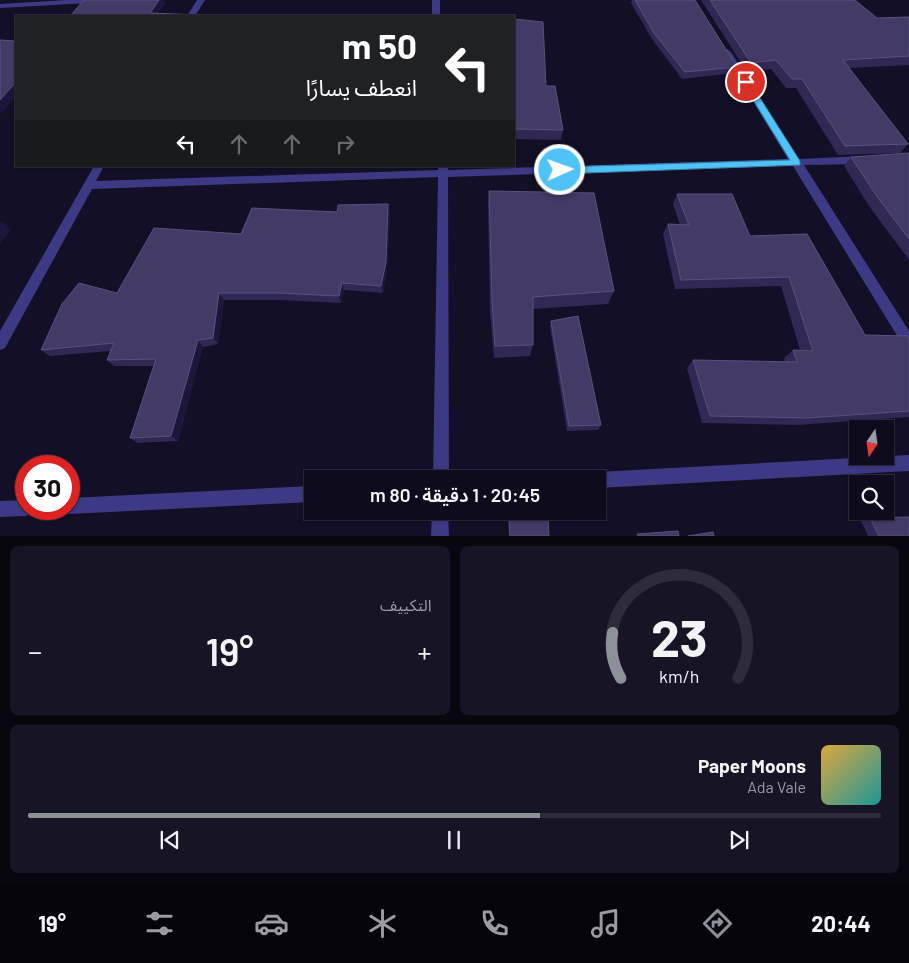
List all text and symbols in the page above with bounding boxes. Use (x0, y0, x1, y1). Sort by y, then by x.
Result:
text: 50 m (342, 24, 417, 66)
icon: left (435, 35, 500, 100)
pin (725, 61, 767, 103)
icon: arrive (732, 68, 760, 96)
text: انعطف يسارًا (306, 74, 417, 100)
icon: left (172, 130, 200, 158)
icon: ahead (225, 130, 253, 158)
icon: ahead (278, 130, 306, 158)
icon: right (331, 130, 359, 158)
position arrow (533, 143, 585, 195)
north arrow (849, 420, 894, 465)
map controls (849, 420, 894, 520)
speed limit sign: 30 (15, 455, 80, 520)
button: search (849, 475, 894, 520)
text: 20:45 · 1 دقيقة · 80 m (370, 483, 540, 506)
text: التكييف (380, 595, 432, 614)
text: 23 (651, 605, 707, 667)
text: 19° (206, 628, 254, 674)
text: − (28, 634, 42, 668)
text: + (417, 634, 432, 668)
text: km/h (659, 665, 699, 687)
text: Paper Moons (698, 754, 806, 777)
text: Ada Vale (747, 777, 806, 796)
icon: previous (156, 826, 184, 854)
icon: pause (440, 826, 468, 854)
icon: next (725, 826, 753, 854)
icon: filters (142, 906, 177, 941)
icon: car (254, 906, 289, 941)
icon: climate (365, 906, 400, 941)
icon: phone (477, 906, 512, 941)
icon: music (588, 906, 623, 941)
icon: directions (700, 906, 735, 941)
text: 19° (38, 910, 66, 936)
text: 20:44 (811, 910, 871, 936)

